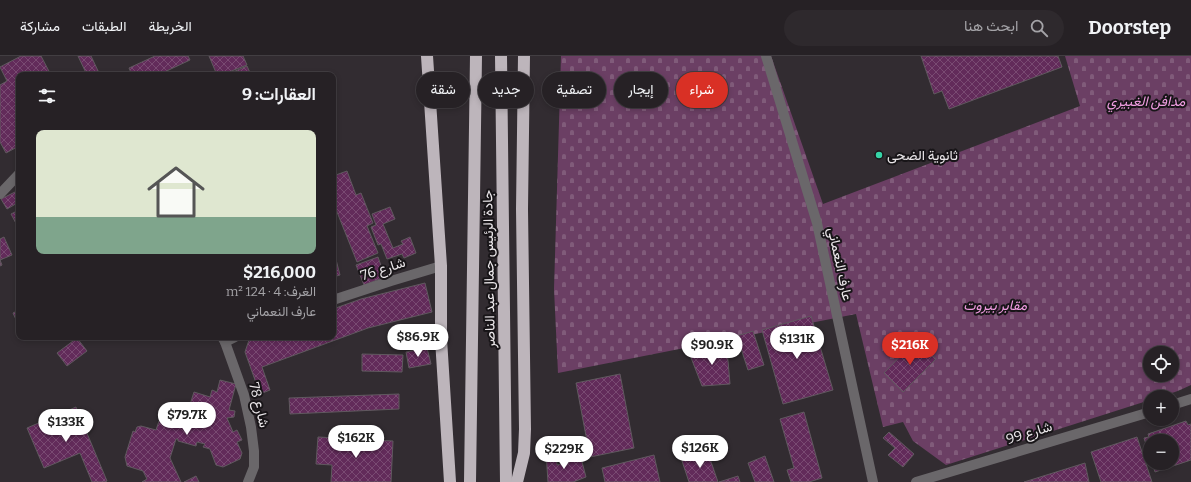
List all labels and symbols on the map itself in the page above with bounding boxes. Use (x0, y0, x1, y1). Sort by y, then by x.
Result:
park label: مدافن الغبيري (1107, 93, 1186, 113)
place label: ثانوية الضحى (887, 147, 958, 164)
marker: ثانوية الضحى (874, 150, 884, 160)
street label: جادة الرئيس جمال عبد الناصر (479, 190, 500, 349)
street label: عارف النعماني (821, 226, 856, 303)
street label: شارع 76 (358, 254, 408, 286)
park label: مقابر بيروت (963, 297, 1027, 314)
pin: $86.9K (385, 324, 451, 358)
pin: $131K (769, 326, 825, 360)
pin: $90.9K (679, 332, 745, 366)
pin: $216K (882, 332, 938, 366)
street label: شارع 78 (243, 381, 273, 430)
pin: $79.7K (154, 402, 220, 436)
pin: $133K (38, 409, 94, 443)
street label: شارع 99 (1004, 418, 1055, 450)
pin: $162K (328, 425, 384, 459)
pin: $126K (672, 435, 728, 469)
pin: $229K (536, 436, 592, 470)

